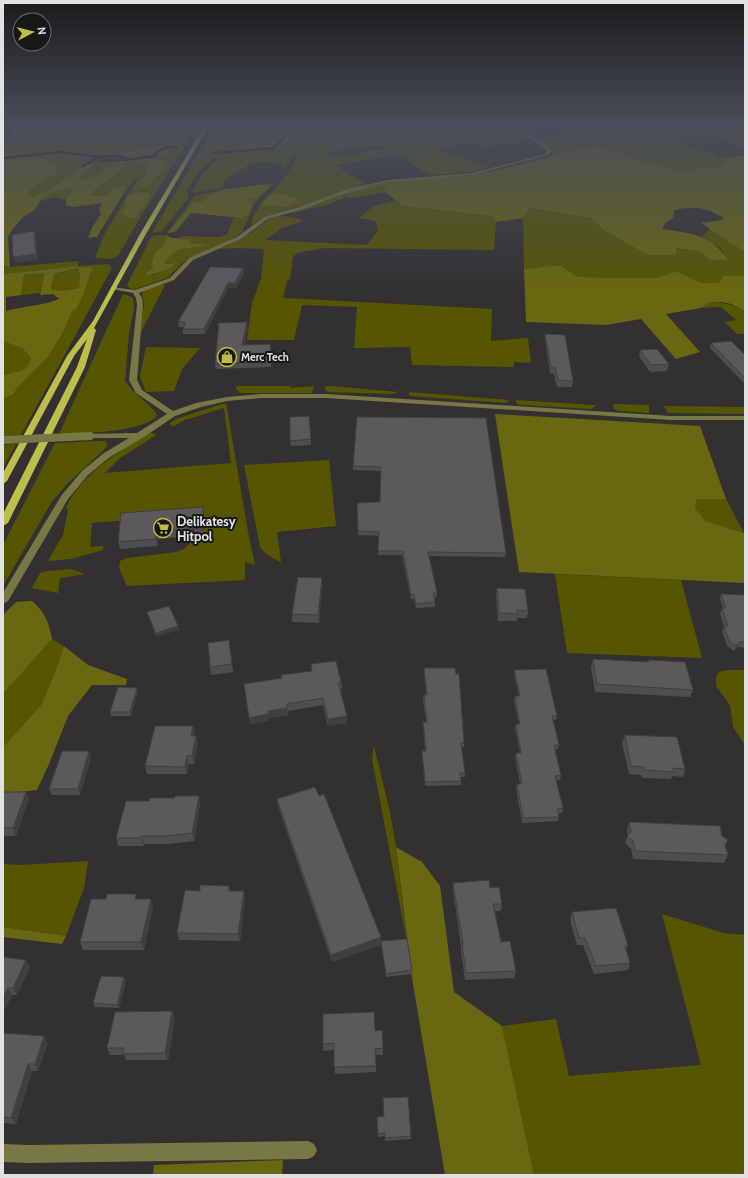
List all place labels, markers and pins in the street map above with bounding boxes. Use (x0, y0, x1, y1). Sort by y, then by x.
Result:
shop icon: Merc Tech (216, 346, 238, 368)
place label: Merc Tech (241, 350, 289, 364)
place label: Delikatesy Hitpol (177, 513, 236, 544)
supermarket icon: Delikatesy Hitpol (152, 517, 174, 539)

